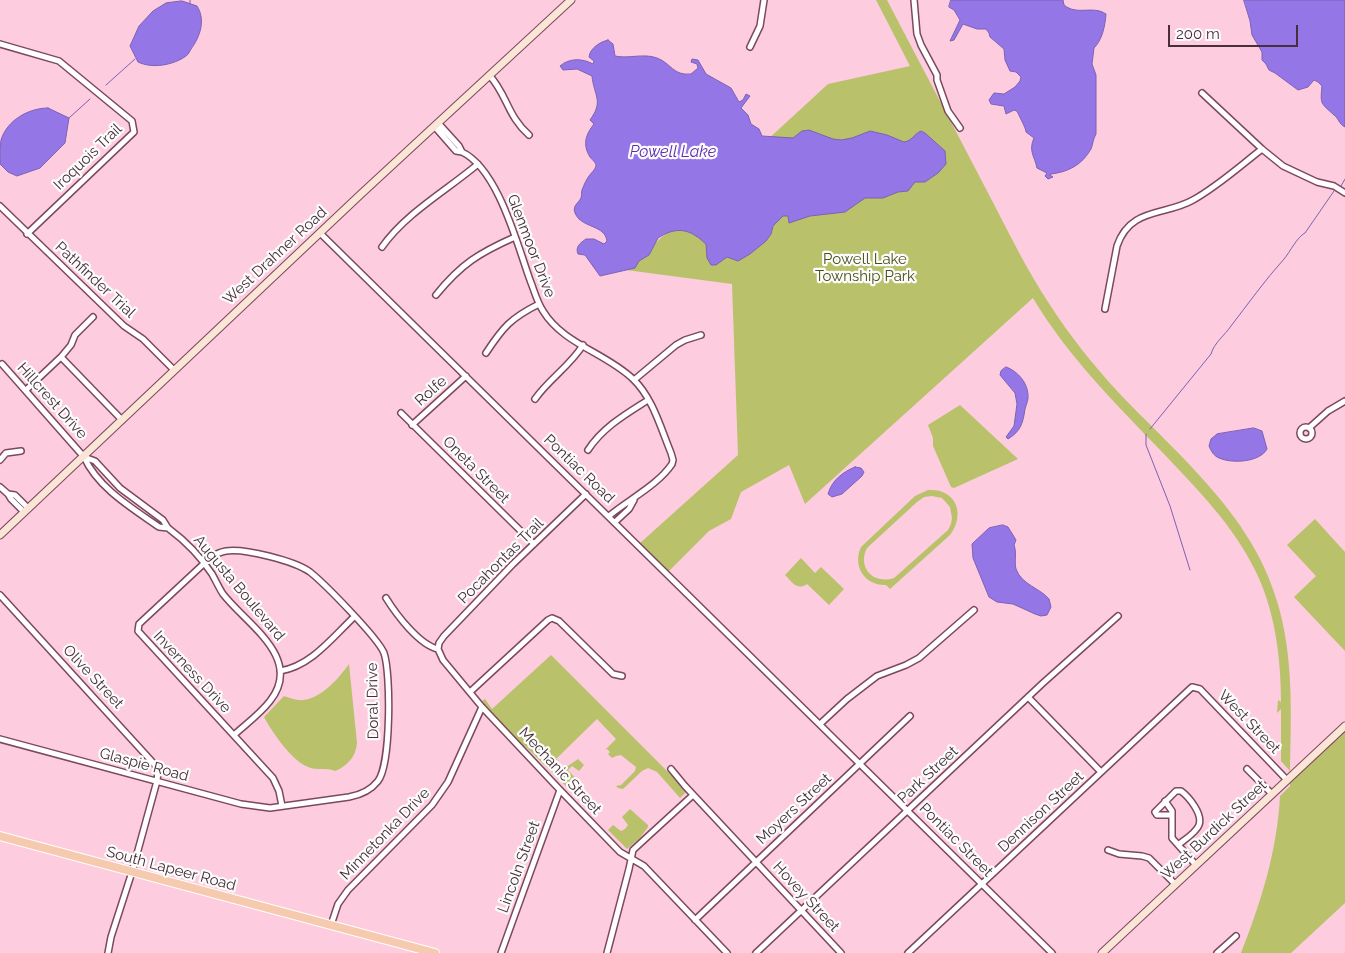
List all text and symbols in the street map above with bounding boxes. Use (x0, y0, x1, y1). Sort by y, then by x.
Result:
scale bar (1170, 15, 1300, 47)
text: 200 m (1176, 25, 1220, 43)
street label: Iroquois Trail (50, 120, 126, 194)
water label: Powell Lake (630, 142, 716, 162)
street label: Glenmoor Drive (503, 192, 559, 300)
street label: West Drahner Road (219, 203, 331, 309)
street label: Pathfinder Trial (51, 238, 139, 322)
park label: Powell Lake Township Park (815, 250, 915, 285)
street label: Hillcrest Drive (13, 359, 91, 443)
street label: Rolfe (412, 372, 450, 410)
street label: Pontiac Road (540, 431, 618, 507)
street label: Oneta Street (439, 433, 513, 507)
street label: Pocahontas Trail (454, 514, 548, 608)
street label: Augusta Boulevard (190, 532, 288, 644)
street label: Inverness Drive (149, 627, 235, 717)
street label: Olive Street (59, 641, 127, 713)
street label: Doral Drive (363, 662, 383, 740)
street label: West Street (1214, 687, 1284, 757)
street label: Mechanic Street (515, 724, 605, 818)
street label: Park Street (894, 742, 962, 808)
street label: Glaspie Road (98, 744, 190, 786)
street label: Dennison Street (994, 768, 1088, 856)
street label: Moyers Street (753, 770, 835, 848)
street label: West Burdick Street (1157, 776, 1271, 884)
street label: Minnetonka Drive (337, 784, 433, 884)
street label: Pontiac Street (915, 799, 997, 881)
street label: Lincoln Street (494, 819, 544, 915)
street label: South Lapeer Road (104, 843, 238, 895)
street label: Hovey Street (769, 858, 843, 936)

